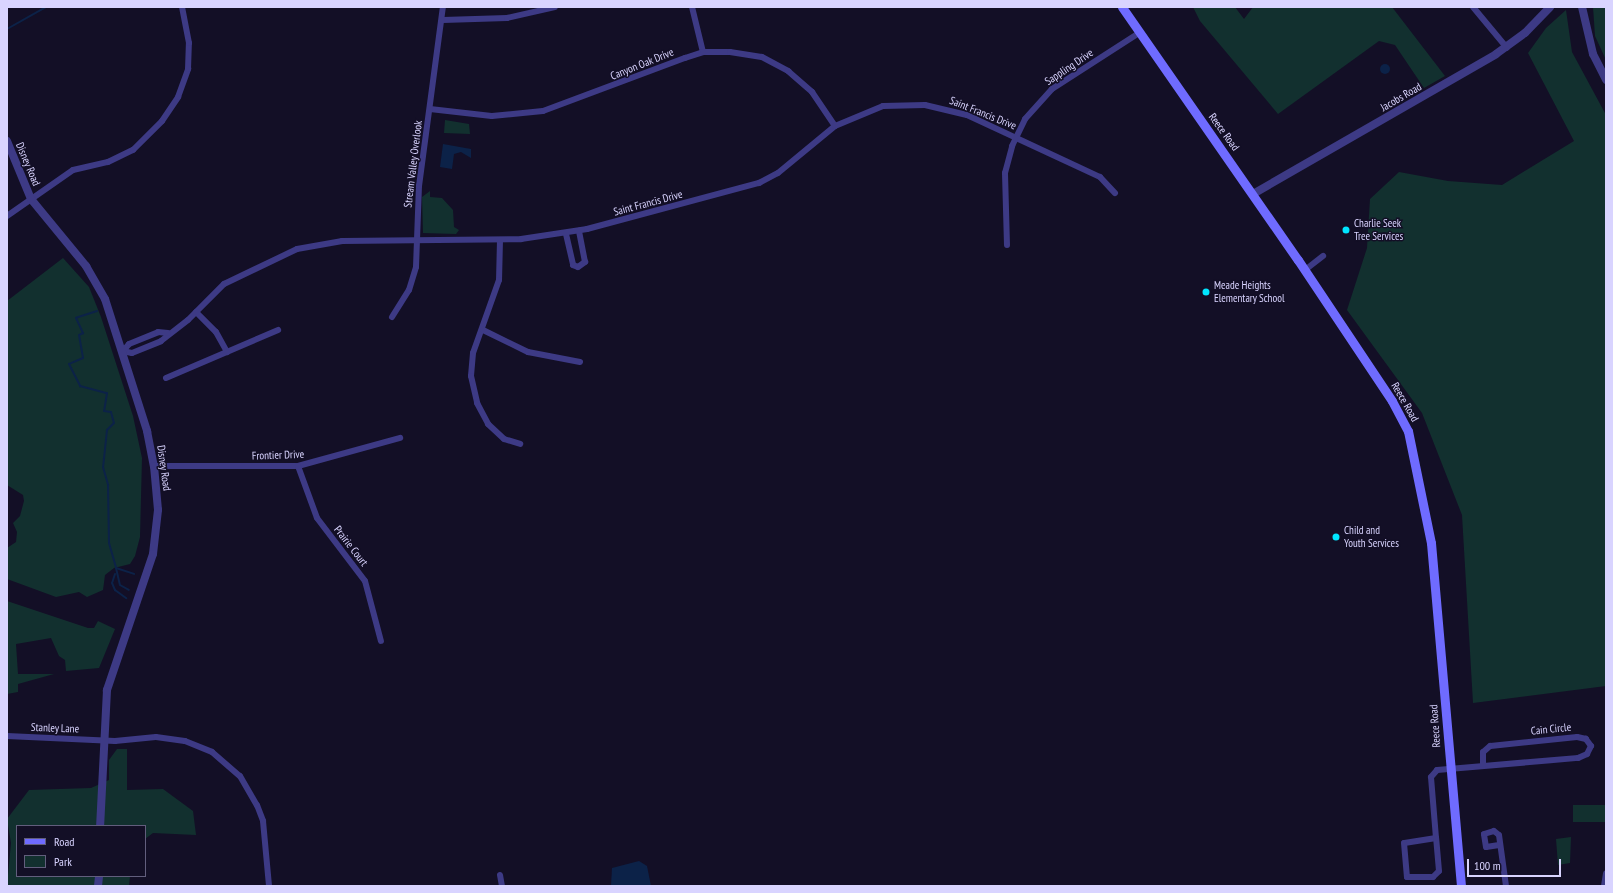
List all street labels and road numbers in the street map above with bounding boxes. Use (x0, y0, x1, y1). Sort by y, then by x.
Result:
street label: Canyon Oak Drive (608, 45, 676, 83)
street label: Sappling Drive (1042, 46, 1096, 88)
street label: Jacobs Road (1378, 80, 1424, 114)
street label: Saint Francis Drive (948, 94, 1018, 132)
street label: Reece Road (1206, 111, 1242, 153)
street label: Stream Valley Overlook (401, 119, 425, 209)
street label: Disney Road (13, 140, 43, 188)
street label: Saint Francis Drive (612, 187, 684, 219)
street label: Reece Road (1389, 380, 1421, 424)
street label: Disney Road (154, 444, 174, 492)
street label: Frontier Drive (252, 447, 304, 463)
street label: Prairie Court (331, 523, 371, 569)
street label: Reece Road (1427, 704, 1443, 748)
street label: Cain Circle (1530, 720, 1572, 738)
street label: Stanley Lane (31, 721, 79, 735)

